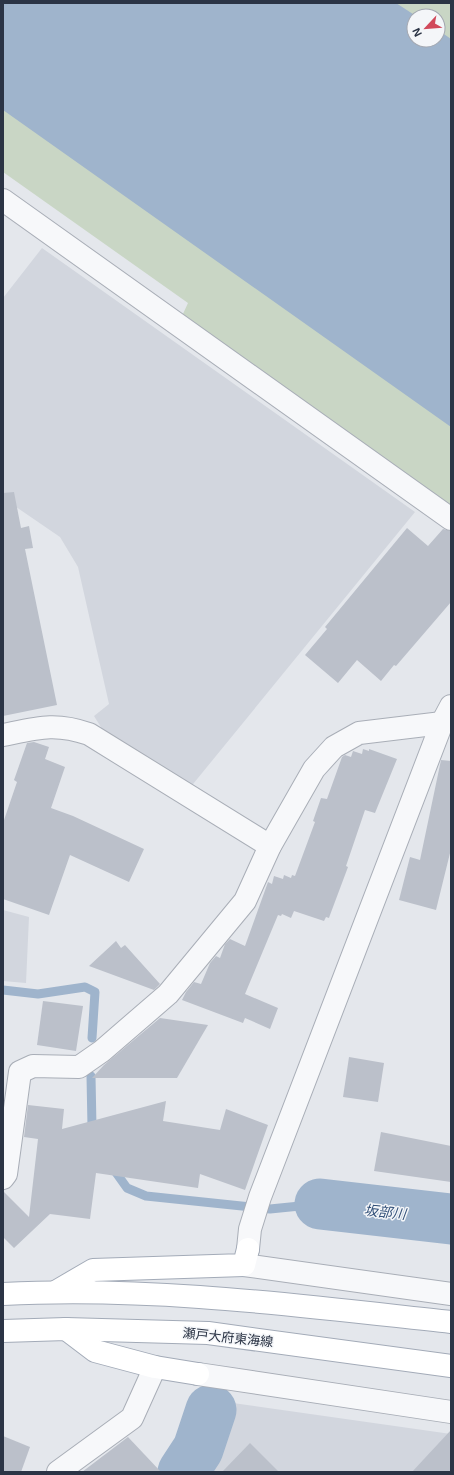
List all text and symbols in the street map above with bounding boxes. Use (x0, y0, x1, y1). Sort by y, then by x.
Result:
north arrow (406, 8, 446, 48)
text: N (410, 26, 424, 39)
water label: 坂部川 (363, 1202, 409, 1222)
street label: 瀬戸大府東海線 (182, 1325, 274, 1350)

